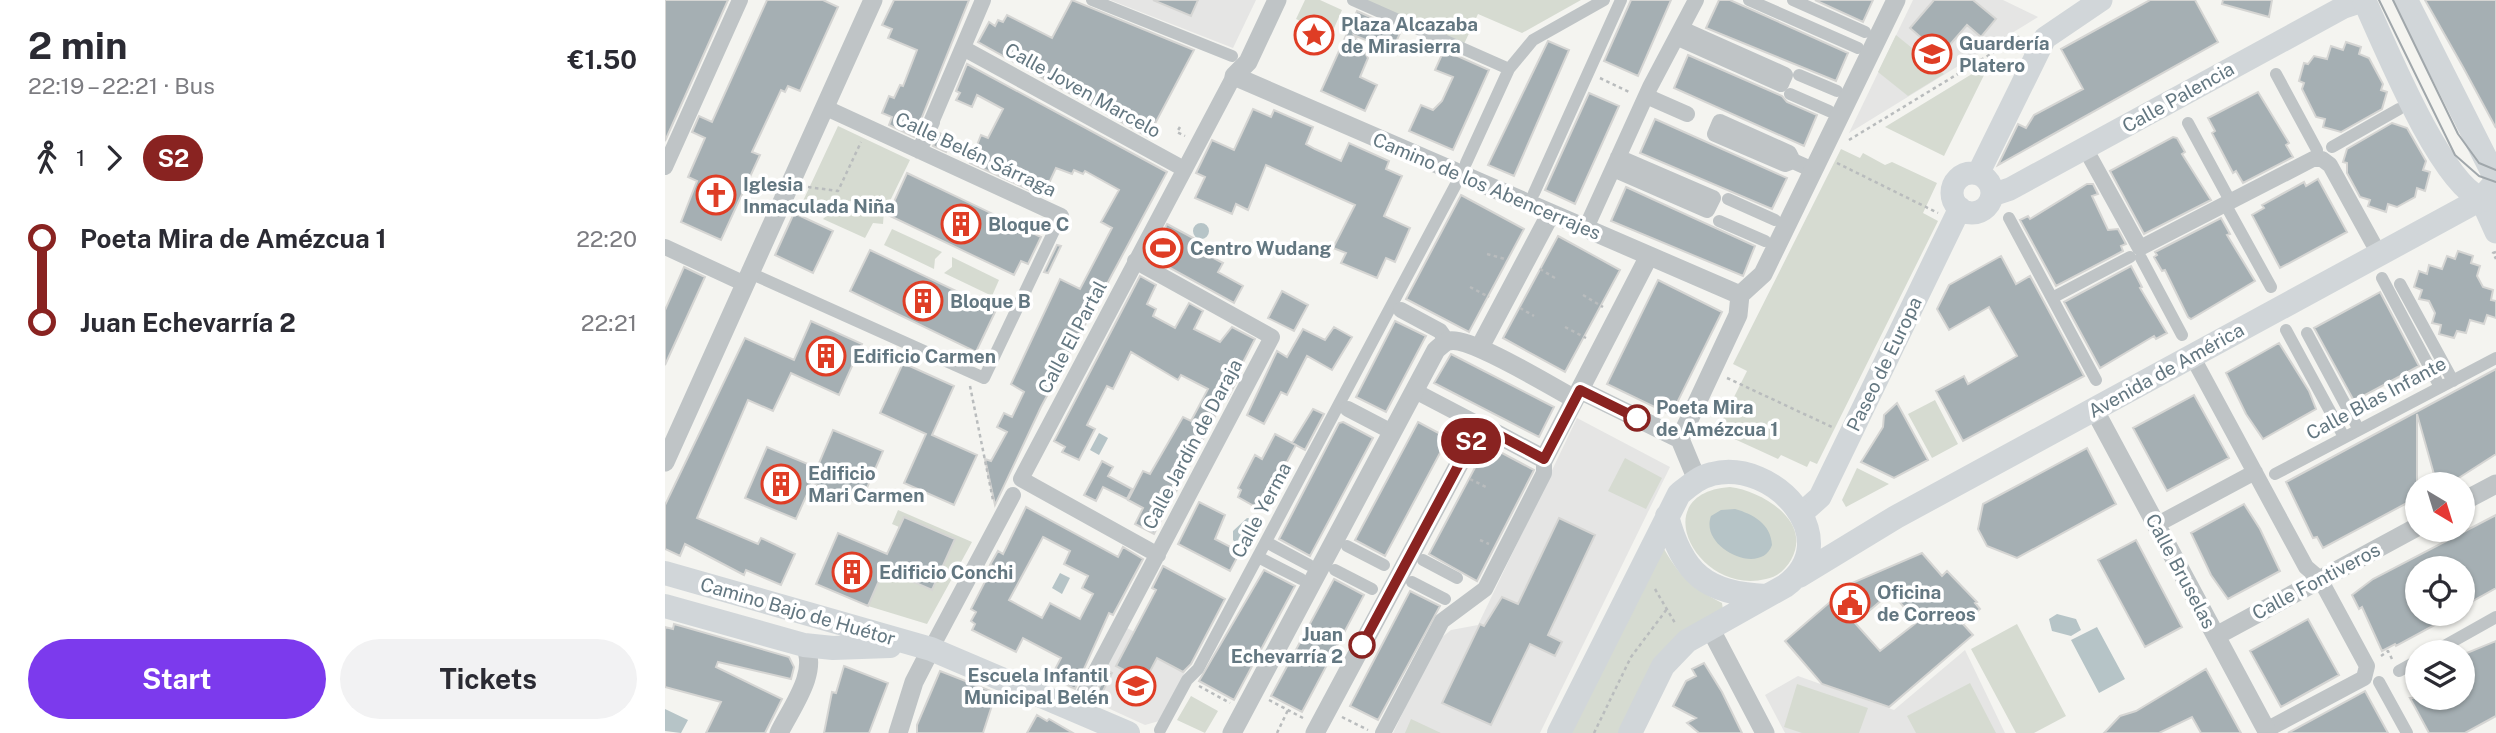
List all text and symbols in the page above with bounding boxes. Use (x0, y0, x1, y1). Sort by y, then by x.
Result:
place label: Plaza Alcazaba de Mirasierra (1341, 13, 1478, 57)
place icon: Plaza Alcazaba de Mirasierra (1293, 14, 1335, 56)
text: 2 min (28, 23, 128, 68)
place label: Guardería Platero (1959, 32, 2049, 76)
school or university icon: Guardería Platero (1911, 33, 1953, 75)
street label: Calle Joven Marcelo (1001, 38, 1165, 142)
text: €1.50 (568, 44, 637, 75)
street label: Calle Palencia (2118, 57, 2238, 137)
text: 22:19 – 22:21 · Bus (28, 72, 215, 99)
street label: Calle Belén Sárraga (892, 107, 1060, 201)
street label: Camino de los Abencerrajes (1370, 128, 1604, 244)
icon: walk (28, 139, 66, 177)
icon: forward (95, 139, 133, 177)
text: 1 (76, 144, 85, 171)
text: S2 (157, 144, 189, 172)
place label: Iglesia Inmaculada Niña (743, 173, 895, 217)
church icon: Iglesia Inmaculada Niña (695, 174, 737, 216)
building icon: Bloque C (940, 203, 982, 245)
place label: Bloque C (988, 213, 1069, 235)
text: Poeta Mira de Amézcua 1 (80, 223, 387, 254)
text: 22:20 (576, 225, 637, 252)
sports icon: Centro Wudang (1142, 227, 1184, 269)
place label: Centro Wudang (1190, 237, 1331, 259)
street label: Calle El Partal (1033, 277, 1111, 397)
building icon: Bloque B (902, 280, 944, 322)
place label: Bloque B (950, 290, 1031, 312)
street label: Paseo de Europa (1842, 293, 1926, 435)
text: Juan Echevarría 2 (80, 307, 296, 338)
text: 22:21 (581, 309, 637, 336)
street label: Avenida de América (2084, 318, 2248, 422)
building icon: Edificio Carmen (805, 335, 847, 377)
place label: Edificio Carmen (853, 345, 996, 367)
street label: Calle Blas Infante (2302, 352, 2450, 444)
street label: Calle Jardín de Daraja (1138, 355, 1246, 533)
place label: Poeta Mira de Amézcua 1 (1656, 396, 1778, 440)
marker: Poeta Mira de Amézcua 1 (1624, 405, 1650, 431)
line badge: S2 (1439, 418, 1503, 464)
text: S2 (1455, 427, 1487, 455)
street label: Calle Yerma (1227, 459, 1295, 561)
place label: Edificio Mari Carmen (808, 462, 925, 506)
building icon: Edificio Mari Carmen (760, 463, 802, 505)
north arrow (2405, 472, 2475, 542)
map controls (2405, 472, 2475, 710)
street label: Calle Bruselas (2142, 510, 2220, 632)
street label: Calle Fontiveros (2248, 538, 2384, 624)
building icon: Edificio Conchi (831, 551, 873, 593)
button: locate (2405, 556, 2475, 626)
place label: Edificio Conchi (879, 561, 1013, 583)
street label: Camino Bajo de Huétor (698, 573, 898, 649)
place label: Oficina de Correos (1877, 581, 1976, 625)
public building icon: Oficina de Correos (1829, 582, 1871, 624)
place label: Juan Echevarría 2 (1231, 623, 1343, 667)
marker: Juan Echevarría 2 (1349, 632, 1375, 658)
button: Start (28, 639, 326, 719)
button: Tickets (340, 639, 637, 719)
button: layers (2405, 640, 2475, 710)
place label: Escuela Infantil Municipal Belén (964, 664, 1109, 708)
school or university icon: Escuela Infantil Municipal Belén (1115, 665, 1157, 707)

